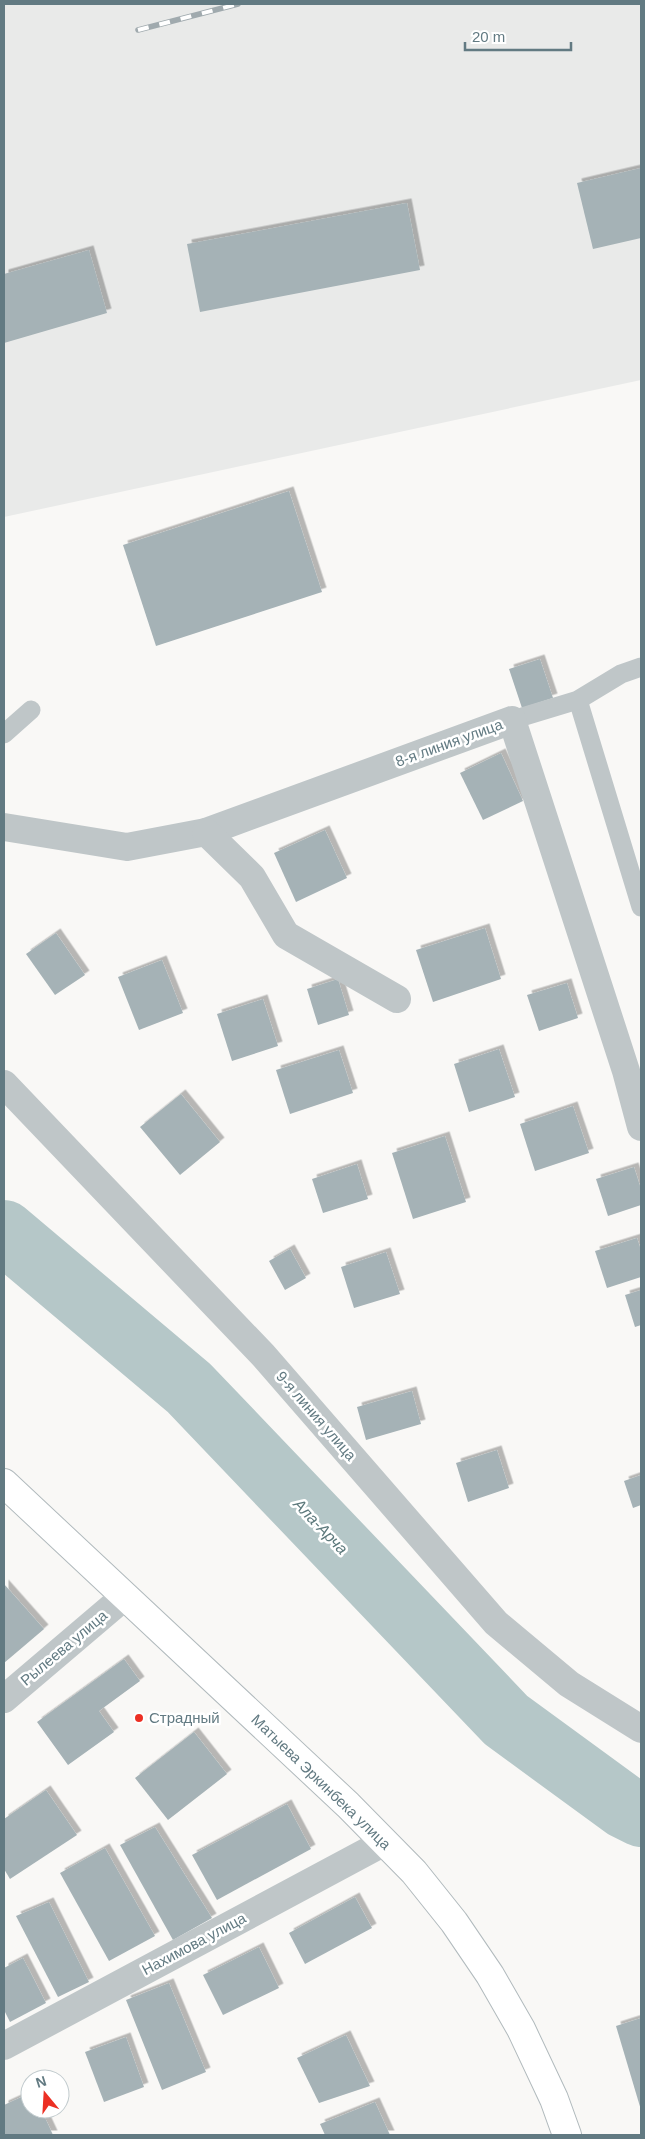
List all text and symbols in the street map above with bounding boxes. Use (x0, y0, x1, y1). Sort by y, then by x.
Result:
scale bar (465, 20, 571, 52)
text: 20 m (472, 28, 505, 45)
street label: 8-я линия улица (393, 715, 505, 770)
street label: 9-я линия улица (273, 1367, 360, 1464)
water label: Ала-Арча (290, 1495, 351, 1557)
street label: Рылеева улица (17, 1606, 111, 1689)
place label: Страдный (149, 1709, 220, 1726)
street label: Матыева Эркинбека улица (248, 1711, 395, 1853)
marker: Страдный (133, 1712, 145, 1724)
street label: Нахимова улица (139, 1909, 249, 1978)
north arrow (20, 2069, 70, 2119)
text: N (34, 2072, 48, 2091)

